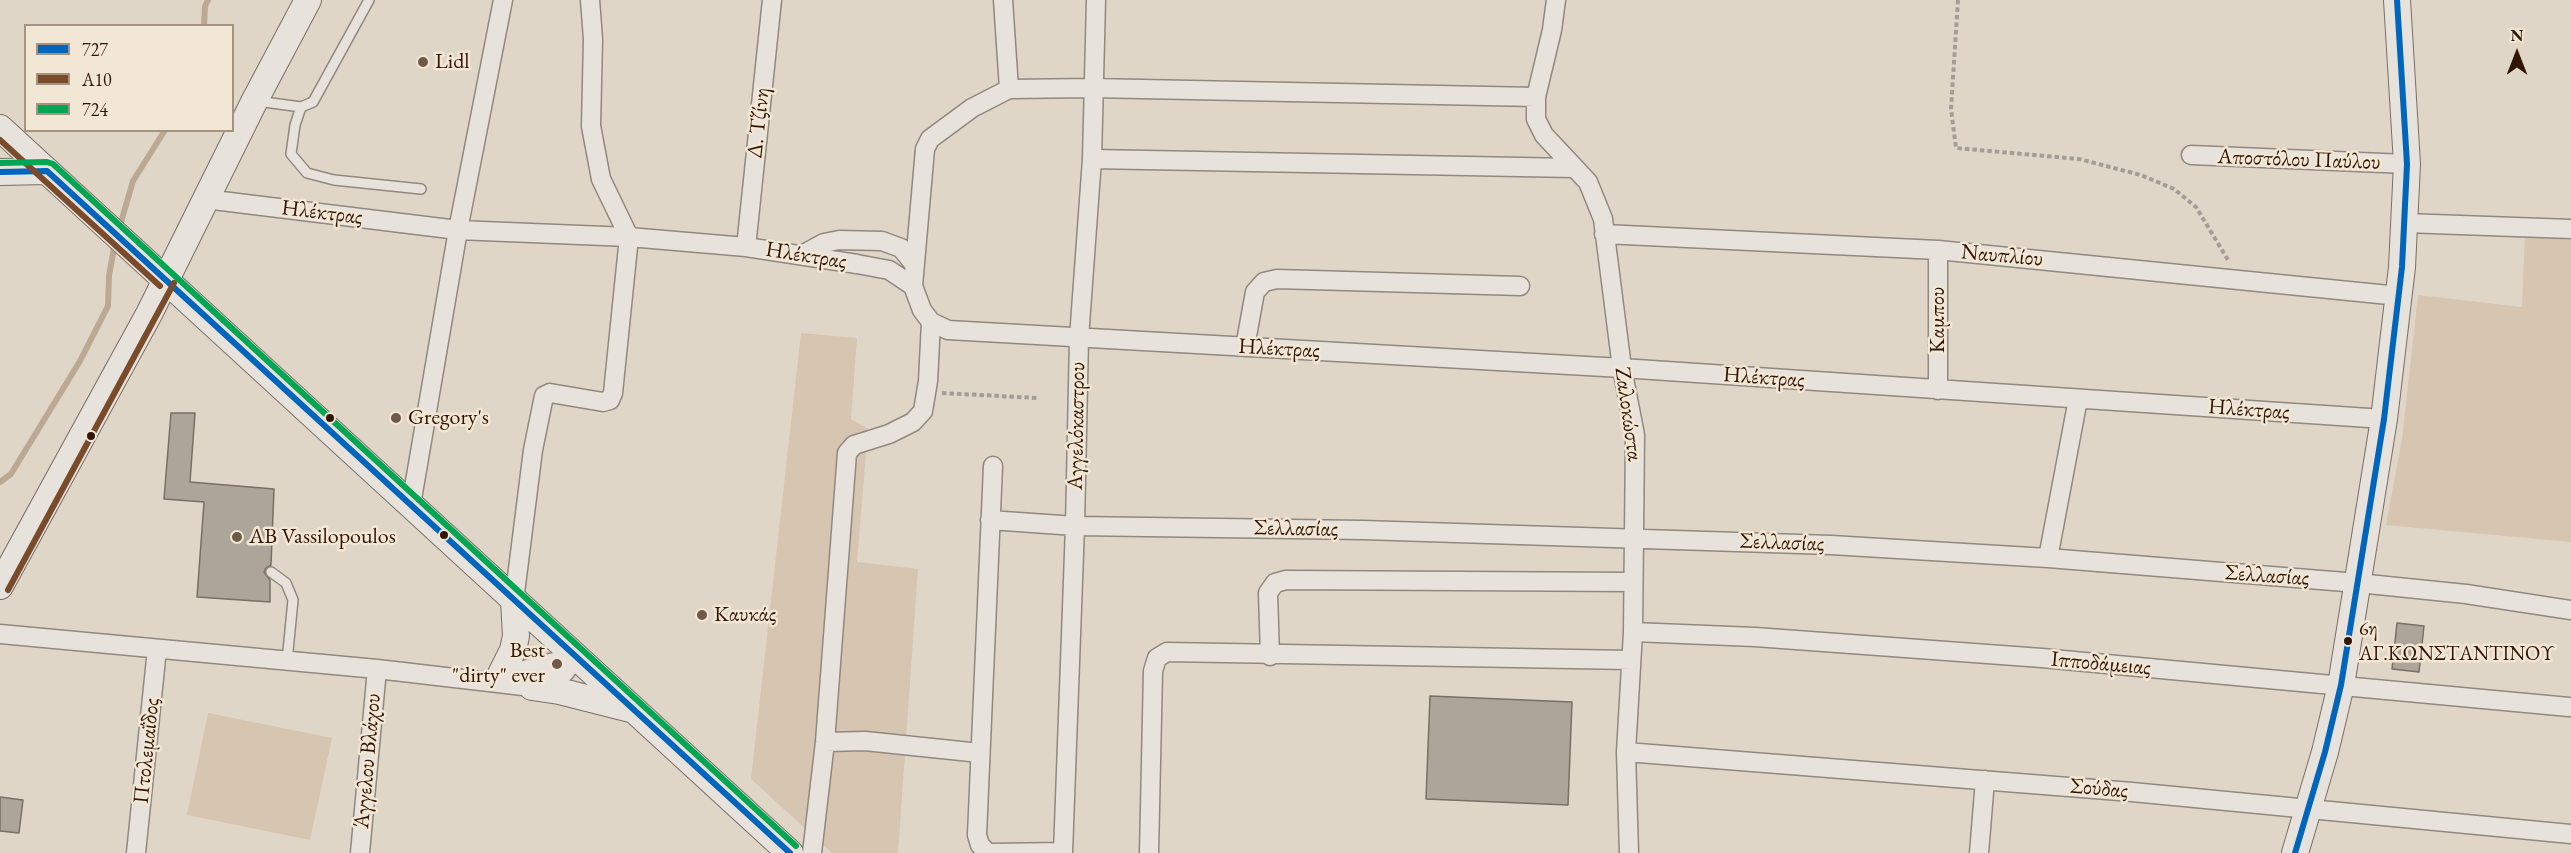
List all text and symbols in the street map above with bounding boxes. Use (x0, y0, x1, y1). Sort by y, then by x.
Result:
legend (24, 24, 234, 132)
north arrow (2487, 24, 2547, 84)
text: N (2511, 25, 2523, 46)
text: 727 (82, 38, 108, 61)
place label: Lidl (435, 49, 470, 75)
marker: Lidl (416, 55, 430, 69)
text: Α10 (82, 68, 112, 91)
street label: Δ. Τζίνη (742, 87, 776, 159)
text: 724 (82, 98, 108, 121)
street label: Αποστόλου Παύλου (2217, 144, 2381, 176)
street label: Ηλέκτρας (280, 195, 364, 231)
street label: Ηλέκτρας (764, 237, 848, 275)
street label: Ναυπλίου (1960, 239, 2044, 273)
street label: Καμπου (1925, 287, 1951, 353)
street label: Ηλέκτρας (1238, 334, 1320, 364)
street label: Αγγελόκαστρου (1063, 362, 1091, 490)
street label: Ηλέκτρας (1722, 362, 1806, 394)
street label: Ζαλοκώστα (1608, 365, 1648, 463)
street label: Ηλέκτρας (2207, 394, 2291, 426)
place label: Gregory's (408, 405, 489, 431)
marker: Gregory's (389, 411, 403, 425)
unlabelled marker (324, 412, 336, 424)
unlabelled marker (85, 430, 97, 442)
street label: Σελλασίας (1254, 515, 1338, 543)
place label: AB Vassilopoulos (249, 524, 396, 550)
street label: Σελλασίας (1739, 528, 1825, 558)
unlabelled marker (438, 529, 450, 541)
marker: AB Vassilopoulos (230, 530, 244, 544)
street label: Σελλασίας (2224, 560, 2310, 592)
place label: Καυκάς (714, 602, 776, 628)
marker: Καυκάς (695, 608, 709, 622)
place label: 6η ΑΓ.ΚΩΝΣΤΑΝΤΙΝΟΥ (2359, 618, 2555, 665)
marker: 6η ΑΓ.ΚΩΝΣΤΑΝΤΙΝΟΥ (2342, 635, 2354, 647)
place label: Best "dirty" ever (452, 638, 545, 690)
street label: Ιπποδάμειας (2050, 646, 2152, 682)
marker: Best "dirty" ever (550, 657, 564, 671)
street label: Άγγελου Βλάχου (349, 692, 387, 830)
street label: Πτολεμαΐδος (128, 697, 166, 805)
street label: Σούδας (2069, 773, 2129, 805)

